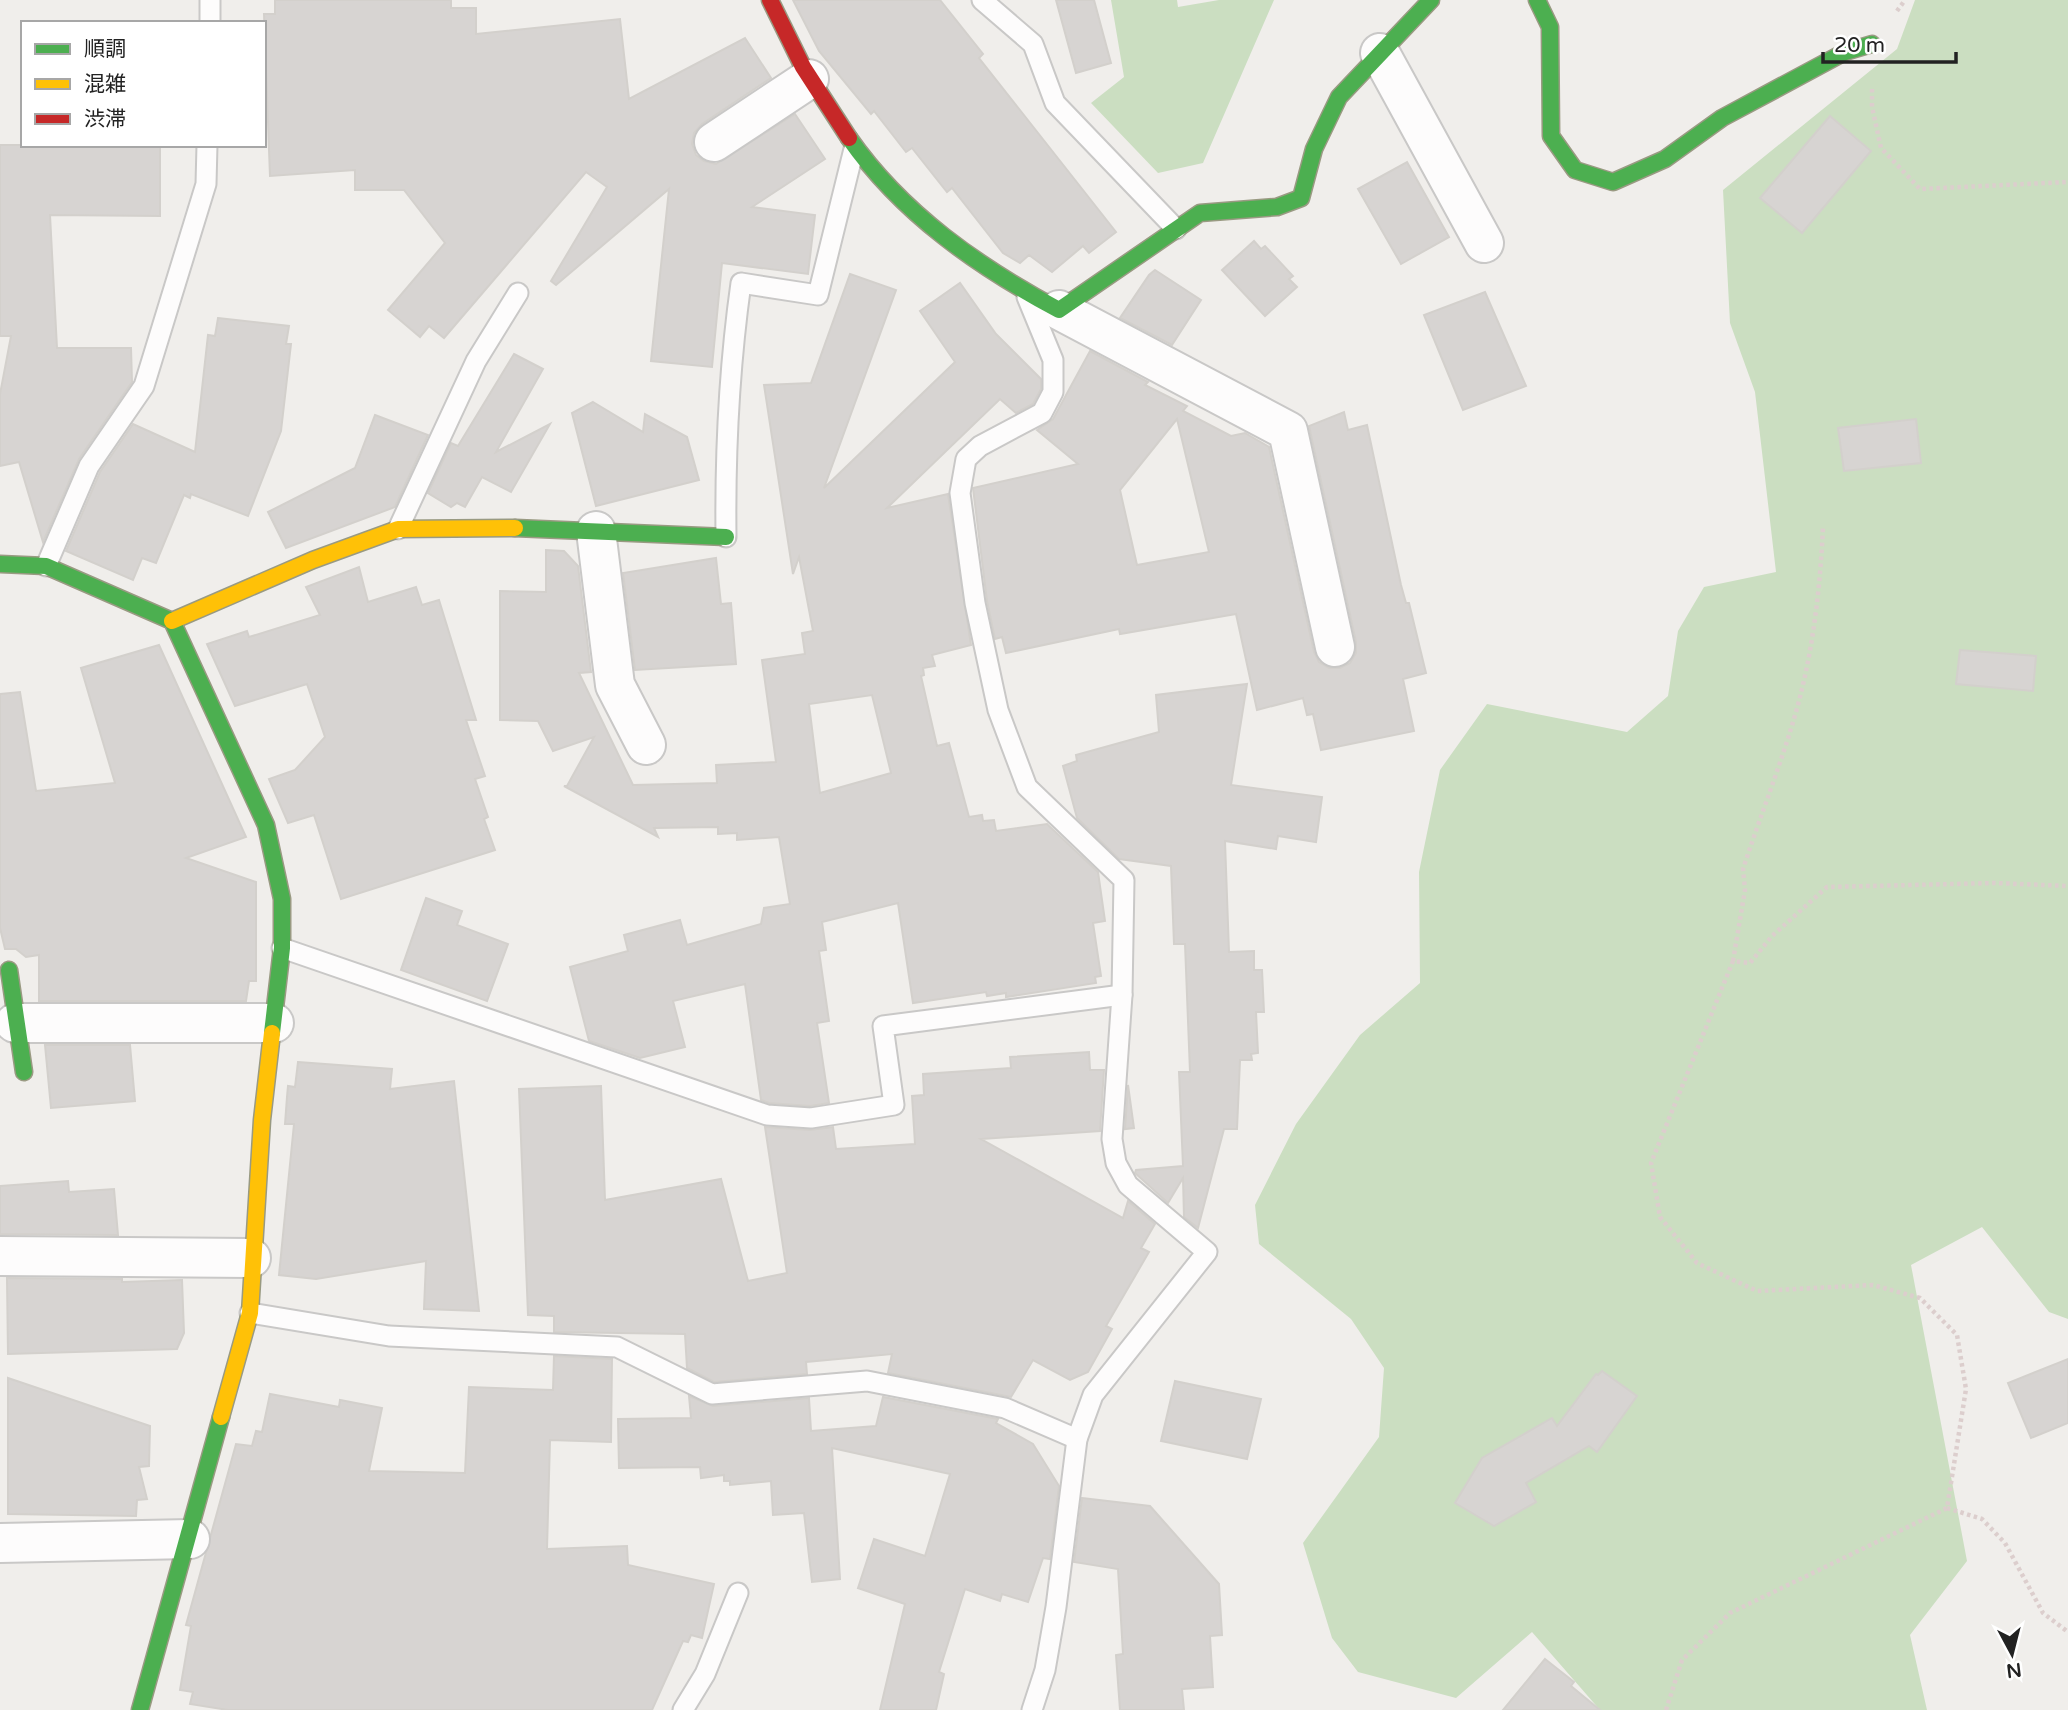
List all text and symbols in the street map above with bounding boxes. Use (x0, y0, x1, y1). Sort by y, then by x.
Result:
legend (21, 21, 266, 147)
scale bar (1823, 21, 1956, 65)
text: 20 m (1834, 33, 1885, 58)
text: 順調 (84, 37, 126, 62)
text: 混雑 (84, 72, 126, 97)
text: 渋滞 (84, 107, 126, 132)
north arrow (1977, 1619, 2047, 1689)
text: N (2005, 1658, 2023, 1682)

